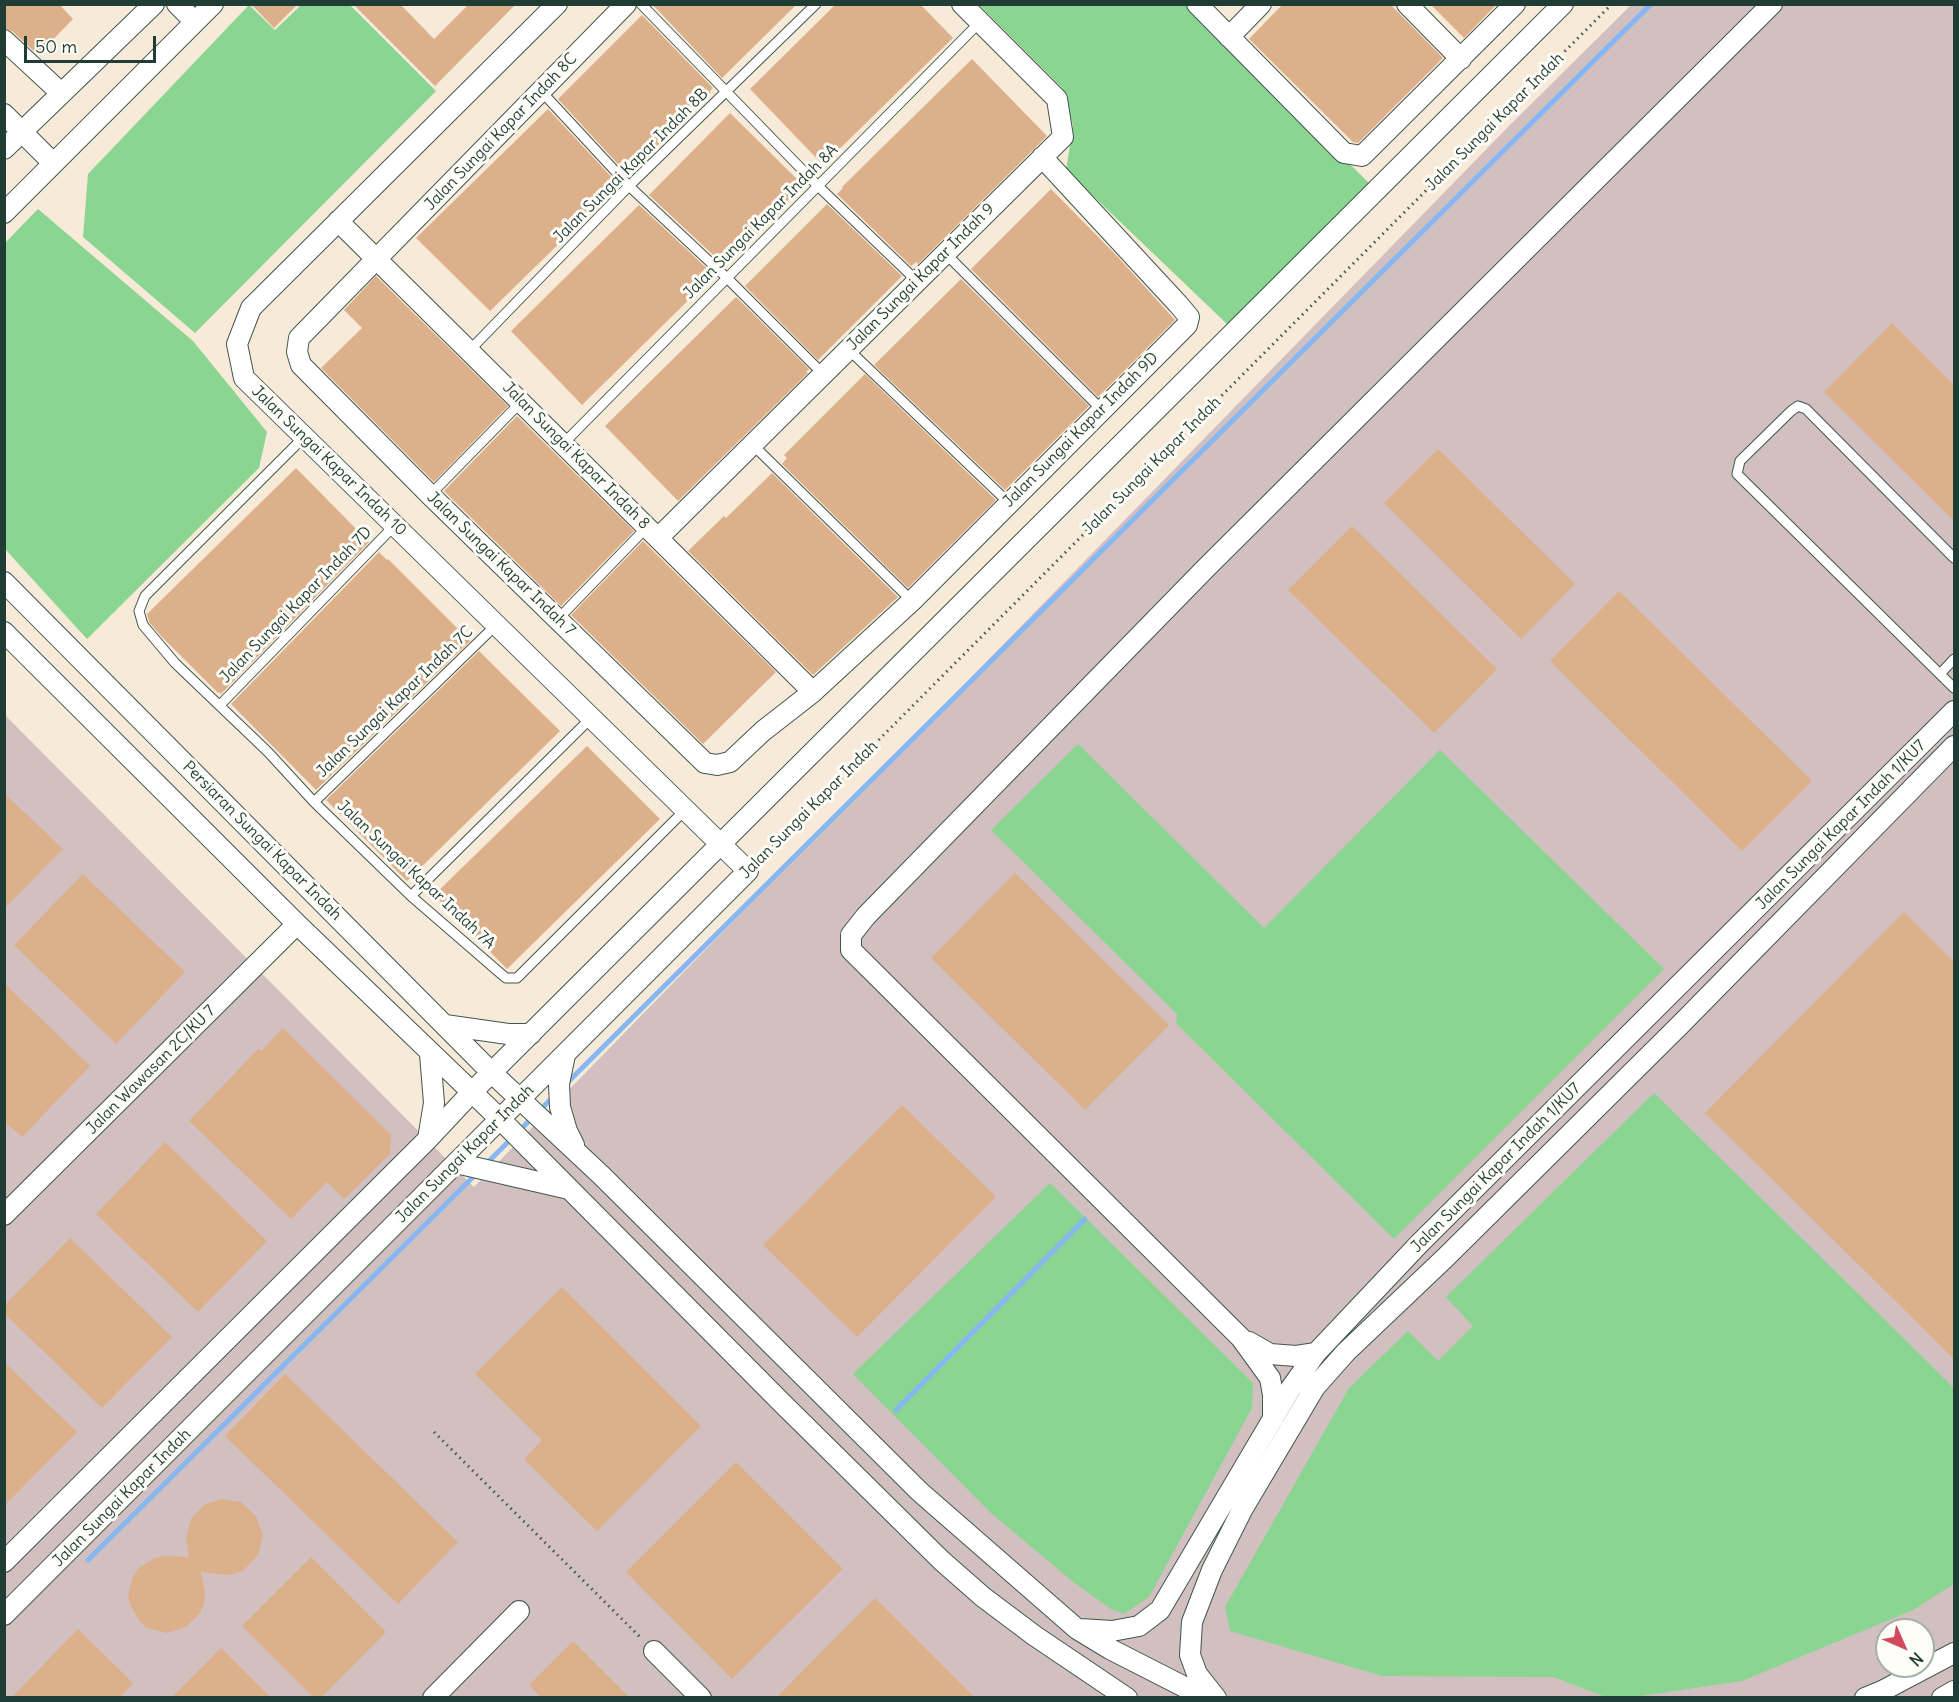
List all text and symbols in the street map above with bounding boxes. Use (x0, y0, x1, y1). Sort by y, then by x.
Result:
scale bar (27, 24, 159, 62)
text: 50 m (35, 35, 77, 58)
street label: Jalan Sungai Kapar Indah 8C (421, 49, 581, 215)
street label: Jalan Sungai Kapar Indah (1422, 49, 1568, 195)
street label: Jalan Sungai Kapar Indah 8B (550, 85, 712, 247)
street label: Jalan Sungai Kapar Indah 8A (680, 141, 842, 303)
street label: Jalan Sungai Kapar Indah 9 (843, 199, 999, 355)
street label: Jalan Sungai Kapar Indah 9D (999, 348, 1163, 512)
street label: Jalan Sungai Kapar Indah 8 (498, 378, 654, 534)
street label: Jalan Sungai Kapar Indah 10 (247, 382, 411, 540)
street label: Jalan Sungai Kapar Indah (1079, 393, 1225, 539)
street label: Jalan Sungai Kapar Indah 7 (423, 488, 579, 640)
street label: Jalan Sungai Kapar Indah 7D (216, 523, 376, 687)
street label: Jalan Sungai Kapar Indah 7C (313, 622, 477, 782)
street label: Jalan Sungai Kapar Indah 1/KU7 (1752, 736, 1930, 914)
street label: Jalan Sungai Kapar Indah (736, 737, 882, 883)
street label: Persiaran Sungai Kapar Indah (178, 757, 346, 925)
street label: Jalan Sungai Kapar Indah 7A (333, 797, 499, 953)
street label: Jalan Wawasan 2C/KU 7 (82, 1001, 220, 1139)
street label: Jalan Sungai Kapar Indah 1/KU7 (1407, 1079, 1585, 1257)
street label: Jalan Sungai Kapar Indah (392, 1081, 538, 1227)
street label: Jalan Sungai Kapar Indah (49, 1425, 195, 1571)
north arrow (1875, 1618, 1935, 1678)
text: N (1905, 1648, 1927, 1670)

